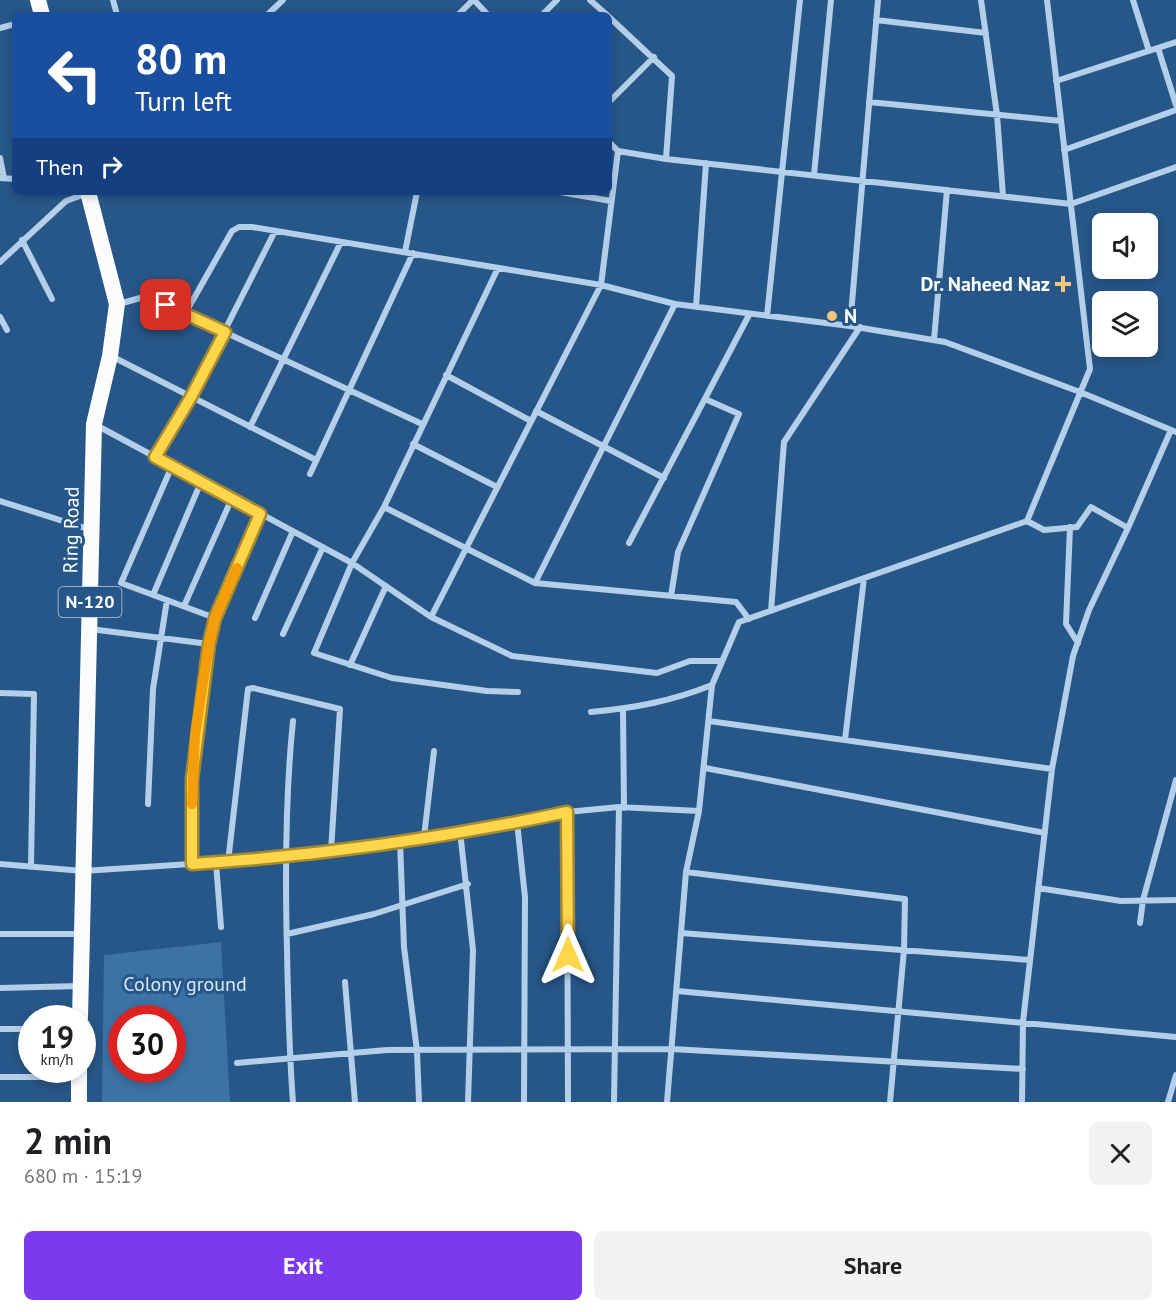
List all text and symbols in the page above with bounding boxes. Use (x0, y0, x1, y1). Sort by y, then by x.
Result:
text: 80 m (135, 31, 227, 86)
icon: left (36, 36, 114, 114)
text: Turn left (135, 84, 232, 118)
icon: right (95, 150, 128, 183)
text: Then (36, 153, 83, 181)
map controls (1092, 213, 1158, 357)
button: sound (1092, 213, 1158, 279)
place label: Dr. Naheed Naz (920, 271, 1050, 297)
marker: Dr. Naheed Naz (1054, 275, 1072, 293)
pin (140, 279, 191, 330)
icon: arrive (149, 288, 182, 321)
button: layers (1092, 291, 1158, 357)
place label: N (844, 303, 857, 329)
marker: N (825, 309, 839, 323)
street label: Ring Road (57, 486, 85, 574)
road number: N-120 (58, 587, 122, 617)
position arrow (536, 923, 600, 987)
park label: Colony ground (123, 971, 247, 997)
speed limit sign: 30 (108, 1005, 186, 1083)
text: 19 (40, 1017, 74, 1056)
text: km/h (41, 1050, 73, 1069)
text: 2 min (24, 1117, 112, 1164)
button: close (1089, 1122, 1152, 1185)
text: 680 m · 15:19 (24, 1163, 142, 1189)
button: Exit (24, 1231, 582, 1300)
button: Share (594, 1231, 1152, 1300)

